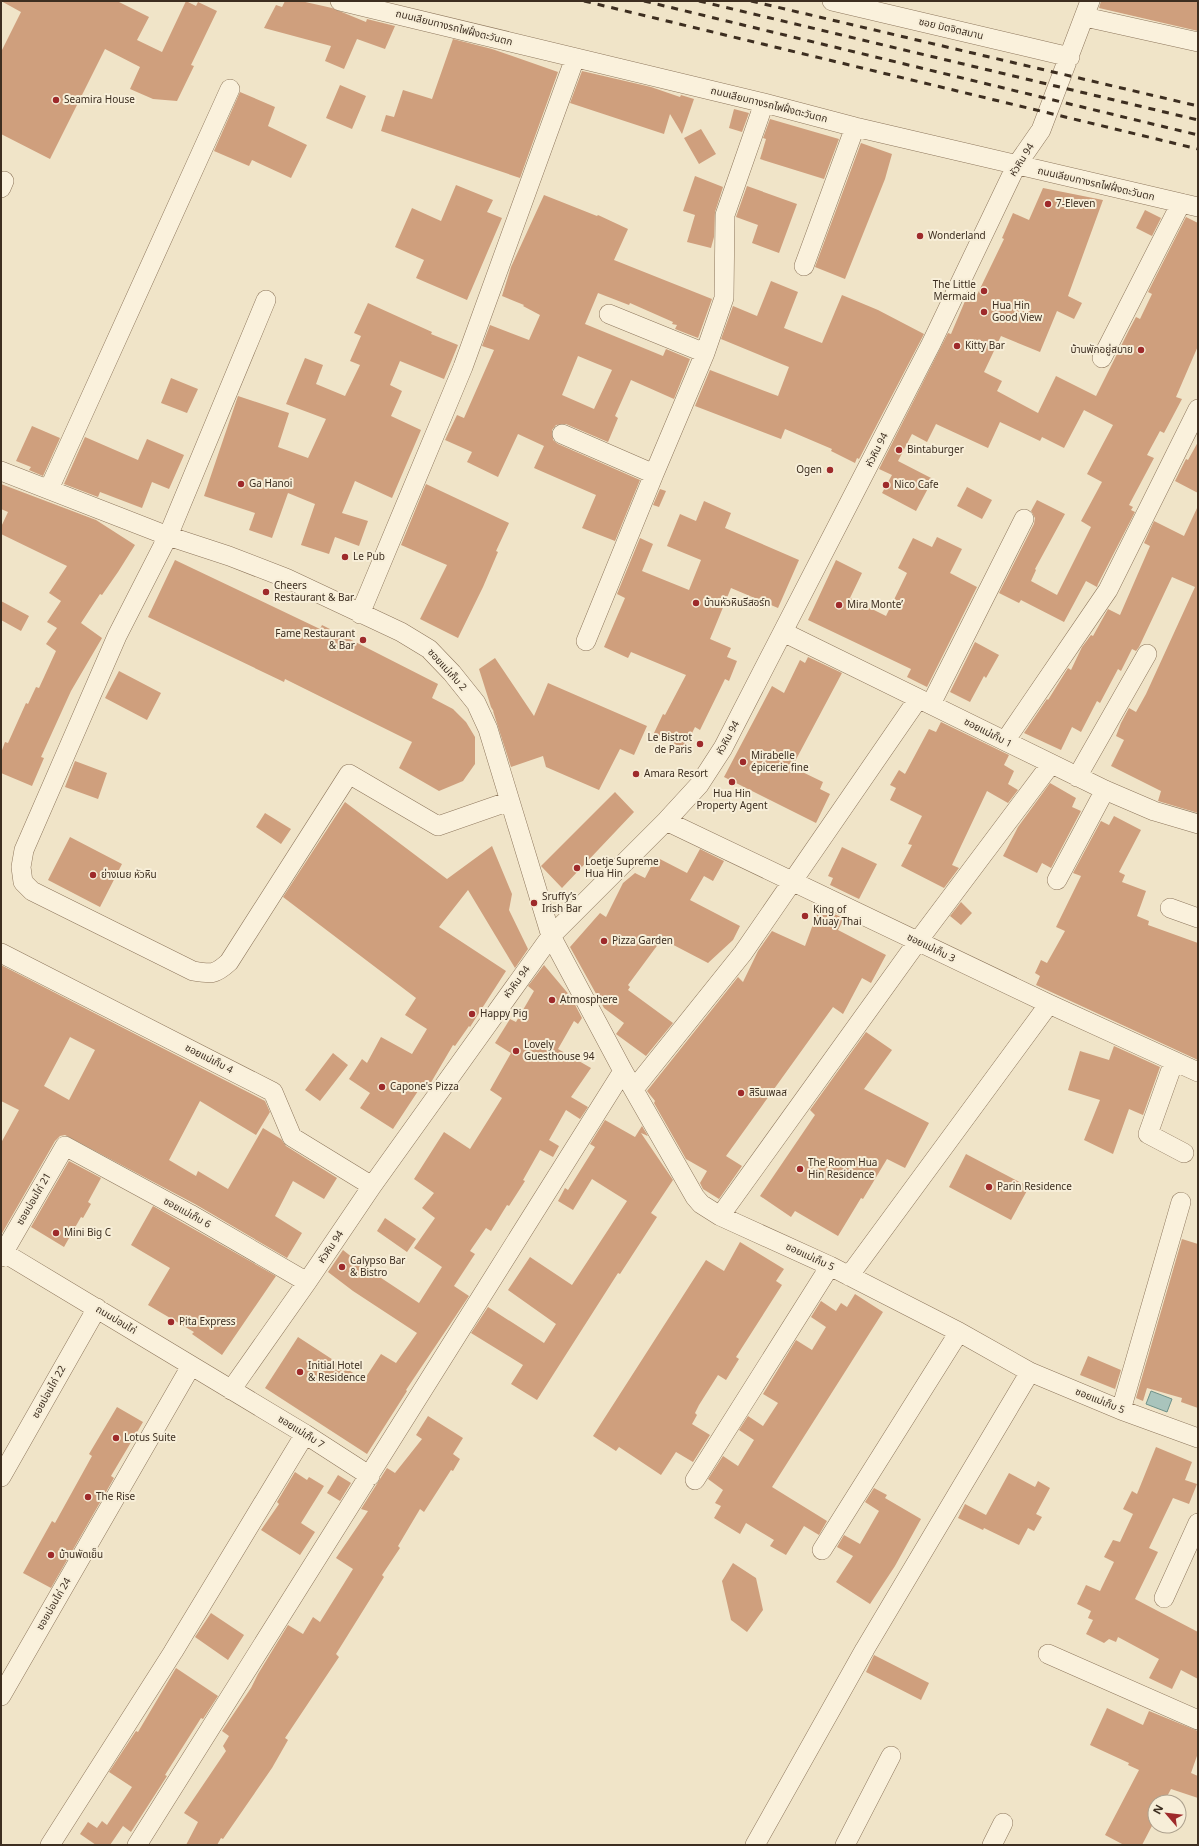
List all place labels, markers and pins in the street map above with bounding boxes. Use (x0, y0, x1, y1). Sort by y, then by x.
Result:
place label: Seamira House (64, 92, 135, 108)
marker: Seamira House (51, 95, 61, 105)
place label: 7-Eleven (1056, 196, 1095, 212)
marker: 7-Eleven (1043, 199, 1053, 209)
place label: Wonderland (928, 228, 986, 244)
marker: Wonderland (915, 231, 925, 241)
place label: The Little Mermaid (933, 277, 976, 305)
marker: The Little Mermaid (979, 286, 989, 296)
place label: Hua Hin Good View (992, 298, 1042, 326)
marker: Hua Hin Good View (979, 307, 989, 317)
place label: Kitty Bar (965, 338, 1005, 354)
marker: Kitty Bar (952, 341, 962, 351)
place label: บ้านพักอยู่สบาย (1070, 342, 1133, 358)
marker: บ้านพักอยู่สบาย (1136, 345, 1146, 355)
place label: Bintaburger (907, 442, 964, 458)
marker: Bintaburger (894, 445, 904, 455)
place label: Ogen (796, 462, 822, 478)
marker: Ogen (825, 465, 835, 475)
place label: Ga Hanoi (249, 476, 292, 492)
place label: Nico Cafe (894, 477, 939, 493)
marker: Ga Hanoi (236, 479, 246, 489)
marker: Nico Cafe (881, 480, 891, 490)
place label: Le Pub (353, 549, 385, 565)
marker: Le Pub (340, 552, 350, 562)
place label: Cheers Restaurant & Bar (274, 578, 354, 606)
marker: Cheers Restaurant & Bar (261, 587, 271, 597)
place label: บ้านหัวหินรีสอร์ท (704, 595, 770, 611)
place label: Mira Monte’ (847, 597, 903, 613)
marker: บ้านหัวหินรีสอร์ท (691, 598, 701, 608)
marker: Mira Monte’ (834, 600, 844, 610)
place label: Fame Restaurant & Bar (275, 626, 355, 654)
marker: Fame Restaurant & Bar (358, 635, 368, 645)
place label: Le Bistrot de Paris (647, 730, 692, 758)
marker: Le Bistrot de Paris (695, 739, 705, 749)
place label: Mirabelle épicerie fine (751, 748, 809, 776)
marker: Mirabelle épicerie fine (738, 757, 748, 767)
place label: Amara Resort (644, 766, 708, 782)
marker: Amara Resort (631, 769, 641, 779)
marker: Hua Hin Property Agent (727, 777, 737, 787)
place label: Hua Hin Property Agent (696, 786, 768, 814)
place label: Loetje Supreme Hua Hin (585, 854, 659, 882)
marker: Loetje Supreme Hua Hin (572, 863, 582, 873)
place label: ย่างเนย หัวหิน (101, 867, 157, 883)
marker: ย่างเนย หัวหิน (88, 870, 98, 880)
place label: Sruffy’s Irish Bar (542, 889, 582, 917)
marker: Sruffy’s Irish Bar (529, 898, 539, 908)
place label: King of Muay Thai (813, 902, 862, 930)
marker: King of Muay Thai (800, 911, 810, 921)
place label: Pizza Garden (612, 933, 673, 949)
marker: Pizza Garden (599, 936, 609, 946)
place label: Atmosphere (560, 992, 618, 1008)
marker: Atmosphere (547, 995, 557, 1005)
place label: Happy Pig (480, 1006, 528, 1022)
marker: Happy Pig (467, 1009, 477, 1019)
place label: Lovely Guesthouse 94 (524, 1037, 595, 1065)
marker: Lovely Guesthouse 94 (511, 1046, 521, 1056)
place label: Capone's Pizza (390, 1079, 459, 1095)
marker: Capone's Pizza (377, 1082, 387, 1092)
place label: สิรินเพลส (749, 1085, 787, 1101)
marker: สิรินเพลส (736, 1088, 746, 1098)
place label: The Room Hua Hin Residence (808, 1155, 877, 1183)
marker: The Room Hua Hin Residence (795, 1164, 805, 1174)
place label: Parin Residence (997, 1179, 1072, 1195)
marker: Parin Residence (984, 1182, 994, 1192)
place label: Mini Big C (64, 1225, 112, 1241)
marker: Mini Big C (51, 1228, 61, 1238)
place label: Calypso Bar & Bistro (350, 1253, 405, 1281)
marker: Calypso Bar & Bistro (337, 1262, 347, 1272)
place label: Pita Express (179, 1314, 236, 1330)
marker: Pita Express (166, 1317, 176, 1327)
place label: Initial Hotel & Residence (308, 1358, 366, 1386)
marker: Initial Hotel & Residence (295, 1367, 305, 1377)
place label: Lotus Suite (124, 1430, 176, 1446)
marker: Lotus Suite (111, 1433, 121, 1443)
place label: The Rise (96, 1489, 136, 1505)
marker: The Rise (83, 1492, 93, 1502)
place label: บ้านพัดเย็น (59, 1547, 103, 1563)
marker: บ้านพัดเย็น (46, 1550, 56, 1560)

